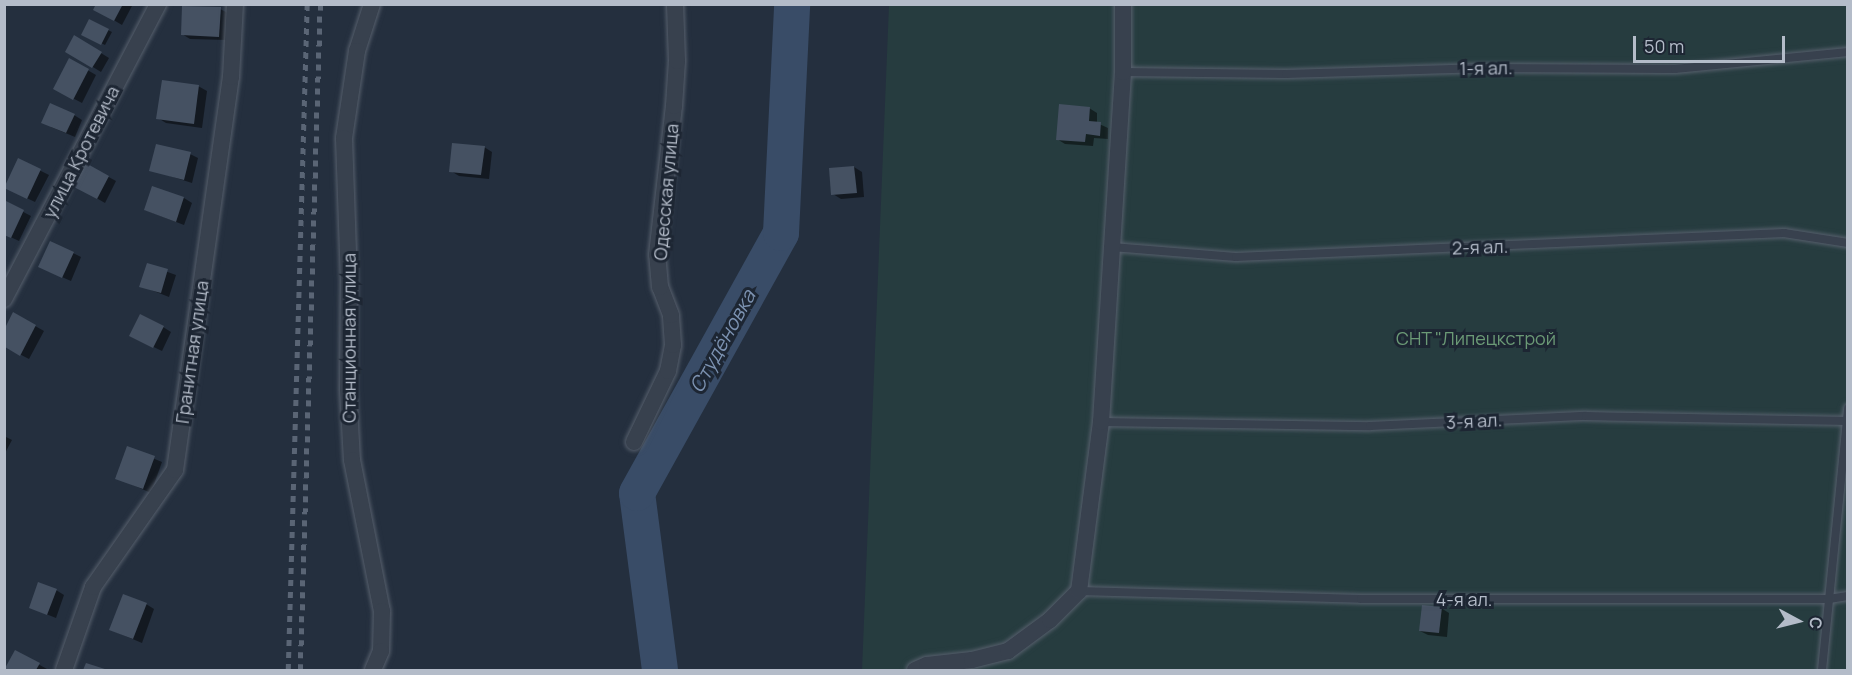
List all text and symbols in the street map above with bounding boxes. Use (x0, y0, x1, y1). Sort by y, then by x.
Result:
scale bar (1636, 24, 1788, 62)
text: 50 m (1644, 34, 1684, 58)
street label: 1-я ал. (1459, 57, 1513, 79)
street label: улица Кротевича (38, 82, 124, 222)
street label: Одесская улица (649, 123, 683, 261)
street label: 2-я ал. (1451, 235, 1509, 259)
street label: Станционная улица (338, 253, 360, 423)
street label: Гранитная улица (171, 279, 213, 425)
water label: Студёновка (684, 286, 760, 396)
park label: СНТ "Липецкстрой (1396, 327, 1556, 349)
street label: 3-я ал. (1445, 409, 1503, 433)
street label: 4-я ал. (1436, 588, 1492, 610)
north arrow (1768, 591, 1828, 651)
text: С (1804, 616, 1828, 630)

